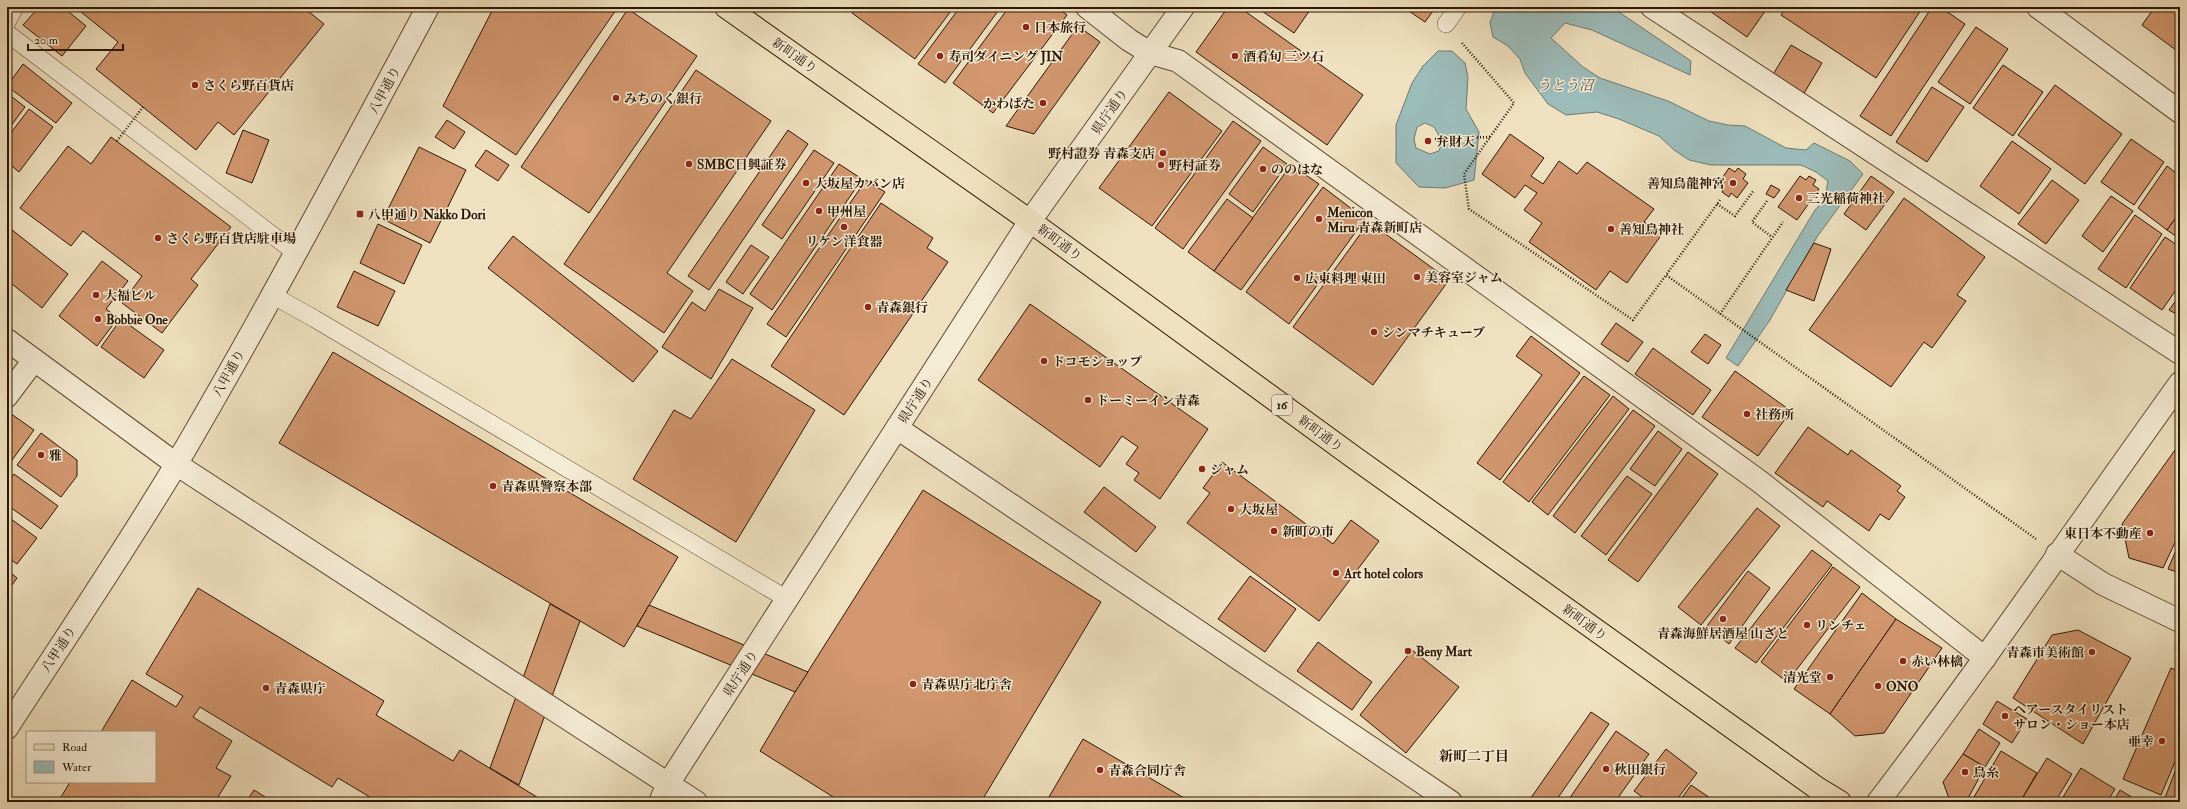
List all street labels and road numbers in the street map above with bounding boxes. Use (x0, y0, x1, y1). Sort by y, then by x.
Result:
street label: 新町通り (769, 34, 820, 77)
street label: 八甲通り (366, 64, 404, 117)
street label: 県庁通り (1088, 86, 1131, 137)
street label: 新町通り (1034, 221, 1085, 265)
street label: 八甲通り (209, 347, 248, 400)
street label: 県庁通り (895, 374, 937, 427)
road number: 16 (1272, 395, 1292, 415)
street label: 新町通り (1295, 412, 1346, 456)
street label: 新町通り (1559, 601, 1610, 645)
street label: 八甲通り (38, 623, 80, 676)
street label: 県庁通り (720, 647, 762, 700)

